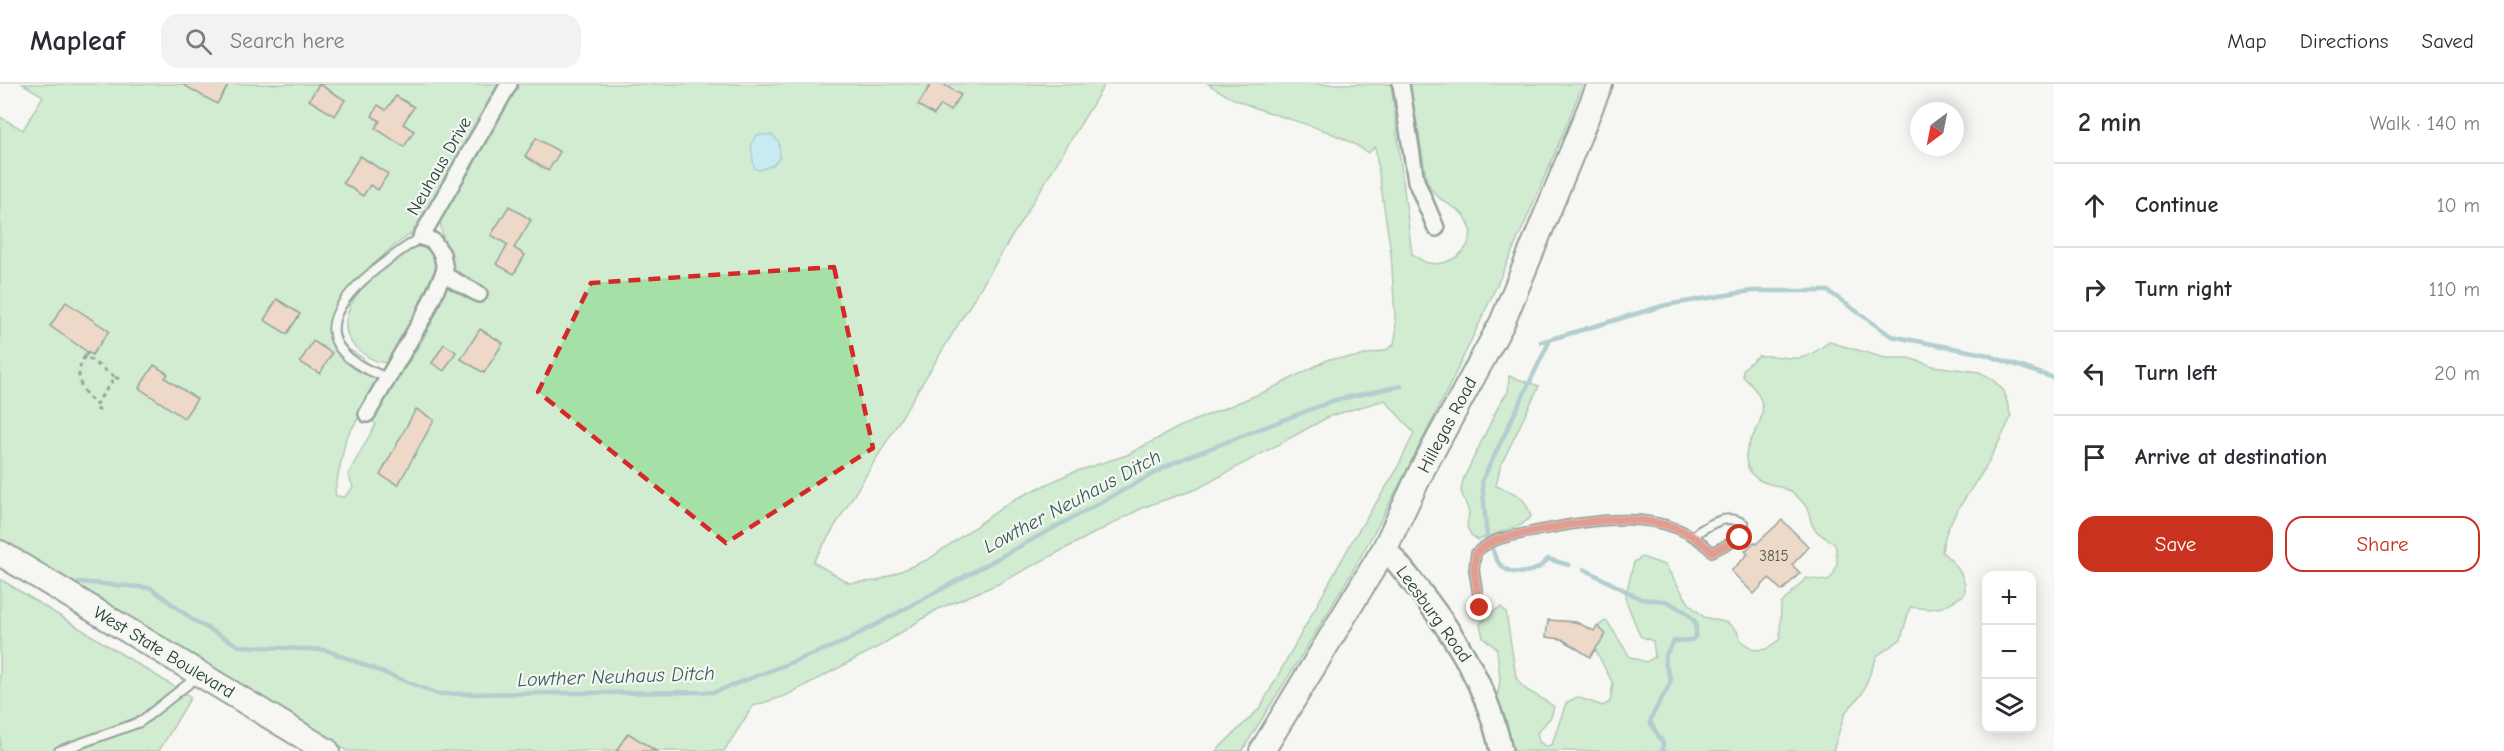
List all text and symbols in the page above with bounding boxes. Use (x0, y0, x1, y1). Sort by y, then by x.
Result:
search box (161, 14, 581, 68)
text: Mapleaf (30, 25, 125, 57)
icon: search (182, 25, 215, 58)
text: Search here (230, 28, 344, 54)
text: Map (2227, 29, 2267, 53)
text: Directions (2300, 29, 2389, 53)
text: Saved (2422, 29, 2474, 53)
north arrow (1910, 102, 1964, 156)
text: 2 min (2078, 108, 2141, 138)
text: Walk · 140 m (2370, 112, 2480, 135)
street label: Neuhaus Drive (403, 113, 476, 219)
icon: ahead (2078, 189, 2111, 222)
text: Continue (2135, 192, 2218, 218)
text: 10 m (2437, 194, 2480, 217)
icon: right (2078, 273, 2111, 306)
text: Turn right (2135, 276, 2232, 302)
text: 110 m (2429, 278, 2480, 301)
icon: left (2078, 357, 2111, 390)
text: Turn left (2135, 360, 2217, 386)
text: 20 m (2434, 362, 2480, 385)
street label: Hillegas Road (1413, 374, 1481, 477)
icon: arrive (2078, 441, 2111, 474)
text: Arrive at destination (2135, 444, 2327, 470)
water label: Lowther Neuhaus Ditch (980, 445, 1165, 558)
button: Save (2078, 516, 2273, 572)
button: Share (2285, 516, 2480, 572)
route start (1726, 524, 1752, 550)
house number: 3815 (1759, 547, 1789, 565)
street label: Leesburg Road (1392, 562, 1476, 667)
map controls (1982, 571, 2036, 733)
button: + (1982, 571, 2036, 625)
route end (1466, 594, 1492, 620)
street label: West State Boulevard (89, 602, 238, 703)
button: − (1982, 625, 2036, 679)
water label: Lowther Neuhaus Ditch (517, 662, 715, 691)
button: layers (1982, 679, 2036, 733)

